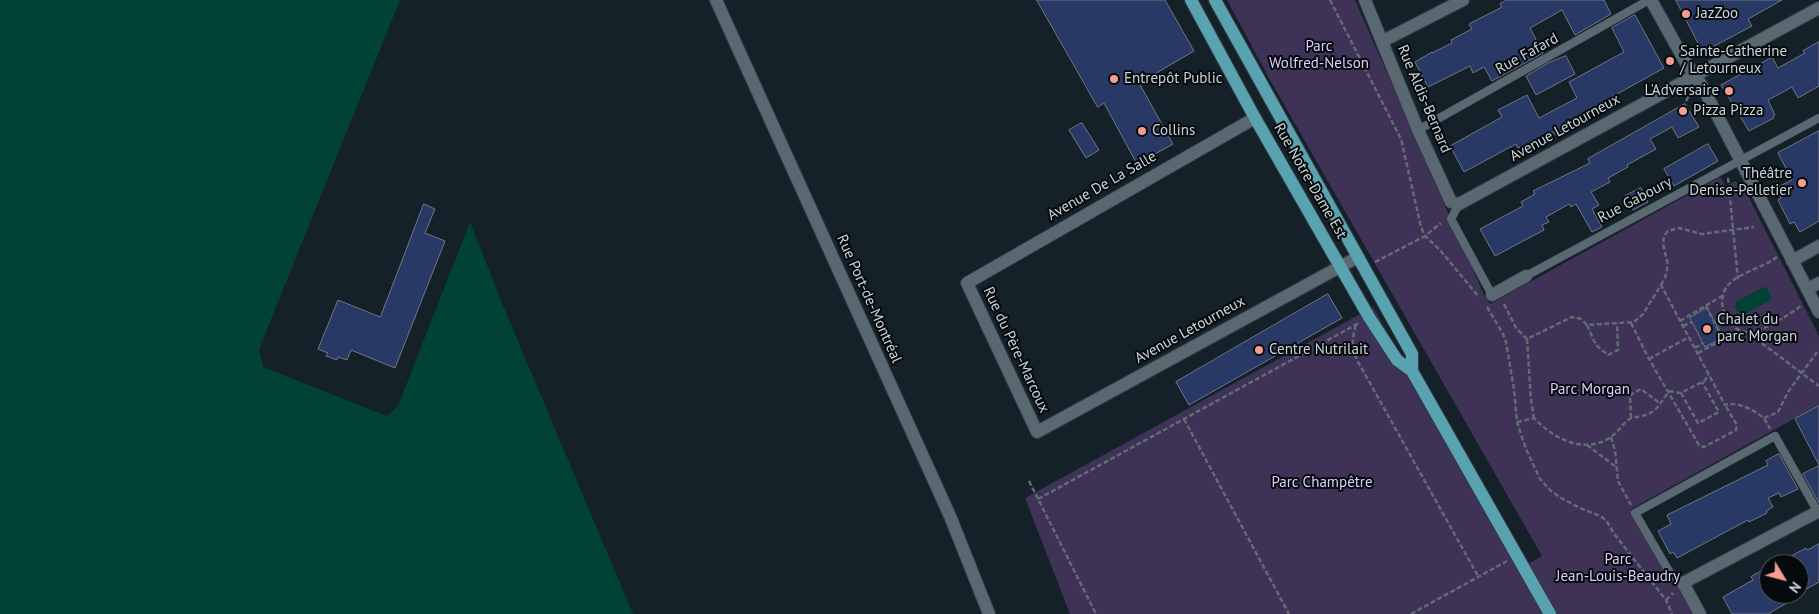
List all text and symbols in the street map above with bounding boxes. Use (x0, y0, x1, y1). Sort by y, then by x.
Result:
place label: JazZoo (1696, 5, 1738, 23)
marker: JazZoo (1680, 8, 1692, 20)
street label: Rue Fafard (1492, 29, 1562, 79)
park label: Parc Wolfred-Nelson (1269, 38, 1369, 73)
street label: Rue Aldis-Bernard (1393, 42, 1455, 156)
place label: Sainte-Catherine / Letourneux (1680, 43, 1787, 78)
marker: Sainte-Catherine / Letourneux (1664, 55, 1676, 67)
place label: Entrepôt Public (1124, 70, 1223, 88)
marker: Entrepôt Public (1108, 73, 1120, 85)
place label: L'Adversaire (1645, 82, 1719, 100)
marker: L'Adversaire (1723, 85, 1735, 97)
street label: Avenue Letourneux (1507, 90, 1623, 166)
place label: Pizza Pizza (1693, 102, 1764, 120)
marker: Pizza Pizza (1677, 105, 1689, 117)
street label: Rue Notre-Dame Est (1270, 120, 1350, 242)
place label: Collins (1152, 122, 1195, 140)
marker: Collins (1136, 125, 1148, 137)
street label: Avenue De La Salle (1044, 147, 1160, 225)
place label: Théâtre Denise-Pelletier (1689, 165, 1792, 200)
street label: Rue Gaboury (1595, 173, 1675, 227)
marker: Théâtre Denise-Pelletier (1796, 177, 1808, 189)
street label: Rue Port-de-Montréal (833, 232, 905, 366)
street label: Rue du Père-Marcoux (979, 284, 1053, 416)
street label: Avenue Letourneux (1132, 292, 1248, 368)
place label: Chalet du parc Morgan (1717, 311, 1797, 346)
marker: Chalet du parc Morgan (1701, 323, 1713, 335)
place label: Centre Nutrilait (1269, 341, 1368, 359)
marker: Centre Nutrilait (1253, 344, 1265, 356)
park label: Parc Morgan (1550, 381, 1630, 399)
park label: Parc Champêtre (1271, 474, 1373, 492)
park label: Parc Jean-Louis-Beaudry (1556, 551, 1680, 586)
north arrow (1759, 554, 1809, 604)
text: N (1785, 578, 1805, 597)

